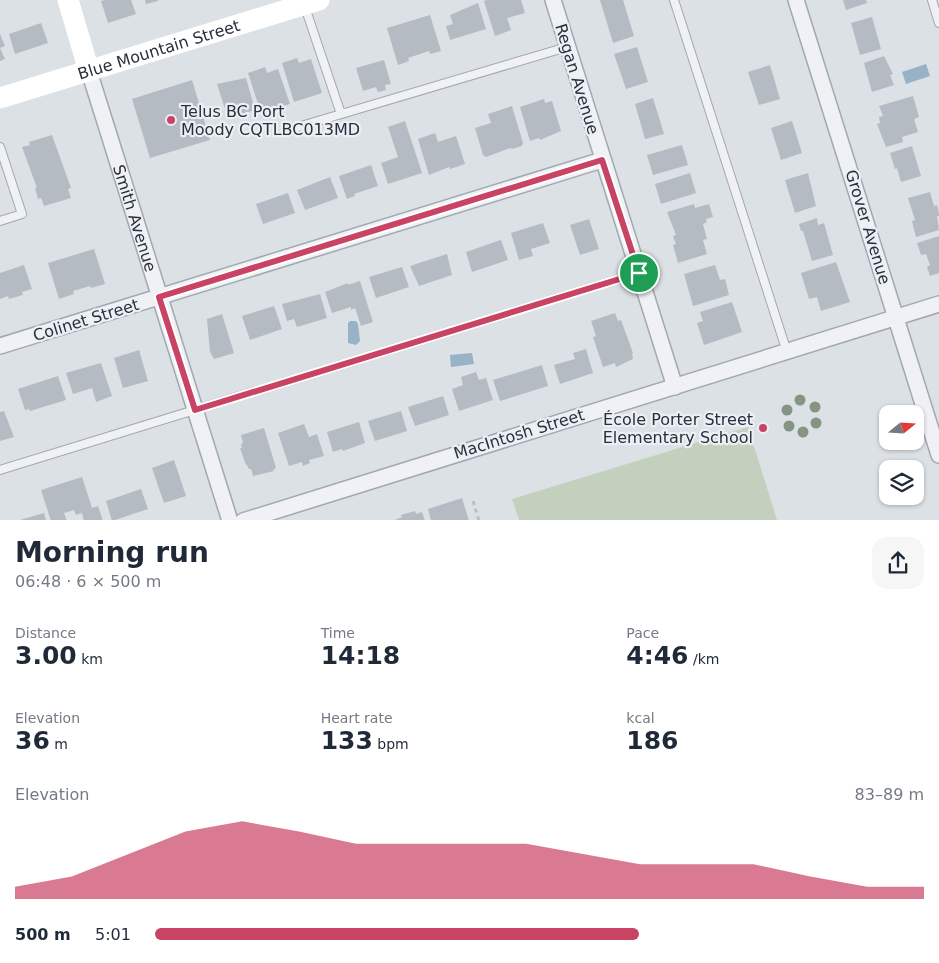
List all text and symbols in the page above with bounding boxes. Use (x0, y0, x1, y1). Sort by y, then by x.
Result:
street label: Blue Mountain Street (75, 15, 242, 83)
street label: Regan Avenue (551, 21, 603, 137)
place label: Telus BC Port Moody CQTLBC013MD (180, 102, 360, 139)
marker: Telus BC Port Moody CQTLBC013MD (165, 114, 177, 126)
street label: Smith Avenue (109, 162, 161, 274)
street label: Grover Avenue (842, 167, 894, 287)
pin (618, 252, 660, 294)
icon: arrive (625, 259, 653, 287)
street label: Colinet Street (31, 295, 141, 345)
street label: MacIntosh Street (451, 405, 587, 463)
north arrow (879, 405, 924, 450)
map controls (879, 405, 924, 505)
place label: École Porter Street Elementary School (603, 410, 753, 447)
marker: École Porter Street Elementary School (757, 422, 769, 434)
button: layers (879, 460, 924, 505)
text: Morning run (15, 536, 209, 569)
button: share (872, 537, 924, 589)
text: 06:48 · 6 × 500 m (15, 572, 161, 591)
text: Distance (15, 625, 76, 641)
text: Time (321, 625, 355, 641)
text: Pace (626, 625, 659, 641)
text: 3.00 (15, 641, 77, 670)
text: 14:18 (321, 641, 400, 670)
text: 4:46 (626, 641, 689, 670)
text: km (77, 651, 103, 667)
text: /km (689, 651, 719, 667)
text: Elevation (15, 710, 80, 726)
text: Heart rate (321, 710, 393, 726)
text: kcal (626, 710, 655, 726)
text: 36 (15, 726, 50, 755)
text: 133 (321, 726, 373, 755)
text: 186 (626, 726, 679, 755)
text: m (50, 736, 68, 752)
text: bpm (373, 736, 409, 752)
text: Elevation (15, 785, 89, 804)
text: 83–89 m (855, 785, 924, 804)
text: 500 m (15, 925, 71, 944)
text: 5:01 (95, 925, 131, 944)

